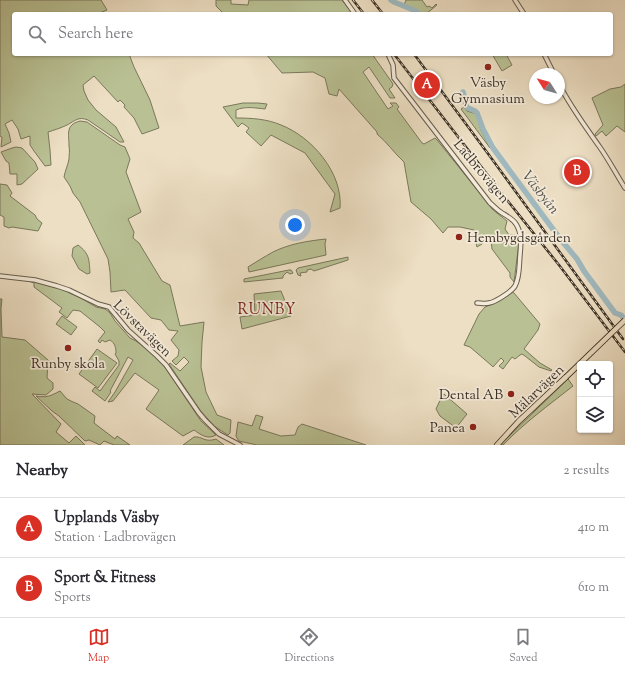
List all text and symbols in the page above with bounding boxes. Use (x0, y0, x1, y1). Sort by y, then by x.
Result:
search box (12, 12, 613, 56)
icon: search (26, 23, 48, 45)
text: Search here (58, 24, 133, 45)
marker: Väsby Gymnasium (483, 62, 493, 72)
north arrow (529, 68, 565, 104)
pin: A (414, 70, 440, 100)
place label: Väsby Gymnasium (451, 74, 525, 110)
street label: Ladbrovägen (448, 136, 513, 209)
pin: B (564, 157, 590, 187)
water label: Väsbyån (516, 167, 564, 219)
your location (285, 215, 305, 235)
place label: Hembygdsgården (467, 229, 571, 249)
marker: Hembygdsgården (454, 232, 464, 242)
street label: Lövstavägen (108, 296, 175, 363)
district label: RUNBY (238, 300, 296, 321)
marker: Runby skola (63, 343, 73, 353)
place label: Runby skola (31, 355, 105, 375)
street label: Mälarvägen (505, 361, 569, 424)
map controls (577, 361, 613, 433)
button: locate (577, 361, 613, 397)
place label: Dental AB (439, 386, 503, 406)
marker: Dental AB (506, 389, 516, 399)
button: layers (577, 397, 613, 433)
place label: Panea (430, 419, 466, 439)
marker: Panea (468, 422, 478, 432)
text: Nearby (16, 459, 68, 483)
text: 2 results (564, 462, 609, 480)
text: Upplands Väsby (54, 508, 159, 529)
text: A (24, 519, 34, 537)
text: 410 m (578, 519, 609, 537)
text: Station · Ladbrovägen (54, 529, 176, 547)
text: Sport & Fitness (54, 568, 156, 589)
text: B (25, 579, 33, 597)
text: 610 m (578, 579, 609, 597)
text: Sports (54, 589, 91, 607)
tab: Map (88, 626, 110, 666)
tab: Directions (285, 626, 334, 666)
tab: Saved (509, 626, 537, 666)

